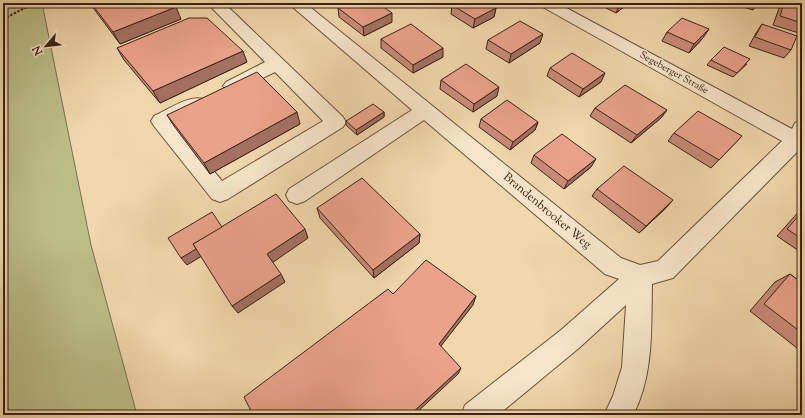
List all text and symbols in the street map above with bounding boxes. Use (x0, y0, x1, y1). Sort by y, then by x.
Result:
north arrow (26, 26, 66, 66)
text: N (29, 42, 48, 59)
street label: Segeberger Straße (637, 48, 712, 98)
street label: Brandenbrooker Weg (499, 169, 595, 253)

